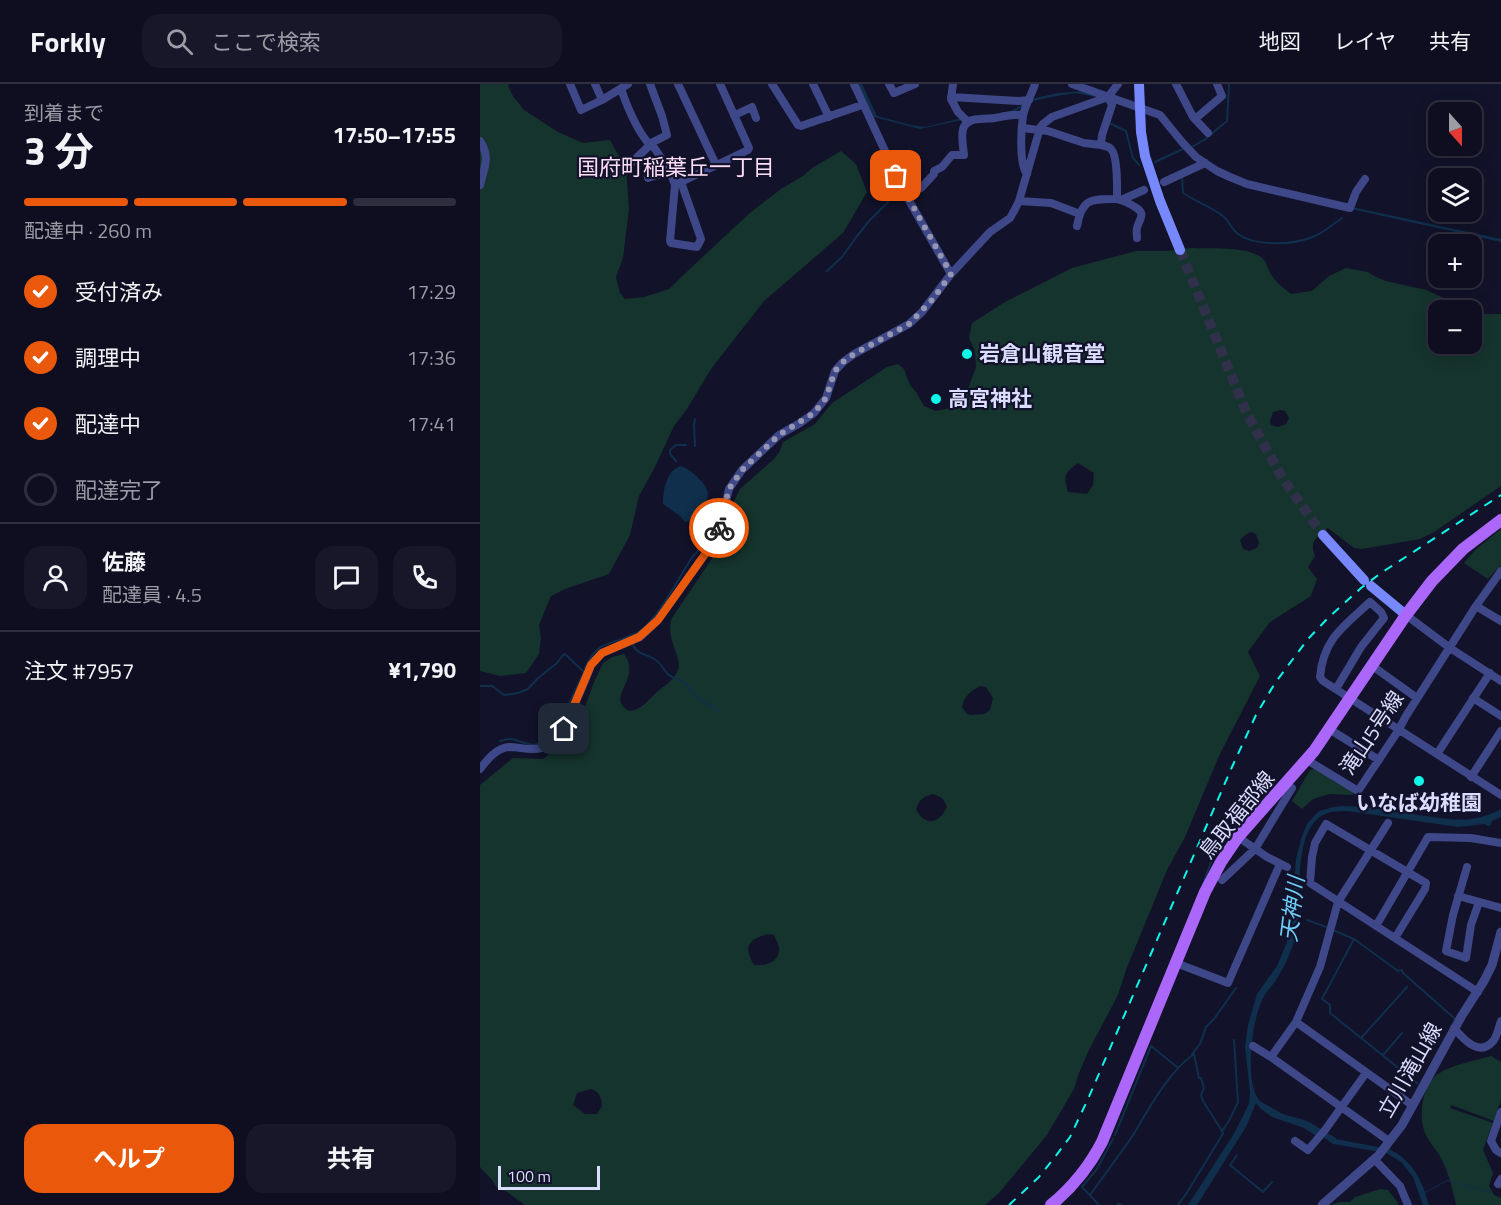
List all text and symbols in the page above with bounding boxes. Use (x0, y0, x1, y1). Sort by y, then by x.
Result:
search box (142, 14, 562, 68)
text: Forkly (30, 20, 106, 63)
icon: search (163, 25, 196, 58)
text: ここで検索 (211, 25, 321, 59)
text: 地図 (1259, 25, 1301, 57)
text: レイヤ (1334, 25, 1396, 57)
text: 共有 (1429, 25, 1471, 57)
text: 到着まで (24, 97, 104, 128)
north arrow (1428, 102, 1482, 156)
map controls (1428, 102, 1482, 354)
text: 17:50–17:55 (333, 118, 456, 152)
text: 3 分 (24, 121, 93, 180)
district label: 国府町稲葉丘一丁目 (577, 150, 775, 184)
pin (870, 150, 921, 201)
icon: bag (879, 159, 912, 192)
button: layers (1428, 168, 1482, 222)
text: 配達中 · 260 m (24, 215, 152, 246)
button: + (1428, 234, 1482, 288)
icon: check (24, 275, 57, 308)
text: 受付済み (75, 275, 163, 309)
text: 17:29 (407, 276, 456, 307)
button: − (1428, 300, 1482, 354)
place label: 岩倉山観音堂 (979, 337, 1105, 369)
icon: check (24, 341, 57, 374)
text: 調理中 (75, 341, 141, 375)
text: 17:36 (407, 342, 456, 373)
marker: 岩倉山観音堂 (960, 347, 974, 361)
place label: 高宮神社 (948, 382, 1032, 414)
marker: 高宮神社 (929, 392, 943, 406)
icon: check (24, 407, 57, 440)
text: 配達中 (75, 407, 141, 441)
text: 17:41 (407, 408, 456, 439)
text: 配達完了 (75, 473, 163, 507)
courier (689, 498, 749, 558)
icon: bike (703, 512, 736, 545)
text: 佐藤 (102, 545, 146, 579)
button: person (24, 546, 87, 609)
button: chat (315, 546, 378, 609)
button: phone (393, 546, 456, 609)
text: 配達員 · 4.5 (102, 579, 202, 610)
text: ¥1,790 (389, 653, 456, 687)
text: 注文 #7957 (24, 654, 134, 688)
street label: 滝山5号線 (1331, 684, 1411, 781)
pin (538, 703, 589, 754)
icon: home (547, 712, 580, 745)
street label: 鳥取福部線 (1191, 764, 1282, 865)
marker: いなば幼稚園 (1412, 774, 1426, 788)
place label: いなば幼稚園 (1356, 786, 1482, 818)
water label: 天神川 (1271, 872, 1313, 944)
street label: 立川滝山線 (1369, 1016, 1449, 1123)
button: ヘルプ (24, 1124, 234, 1193)
button: 共有 (246, 1124, 456, 1193)
scale bar (498, 1163, 600, 1190)
text: 100 m (507, 1164, 551, 1188)

